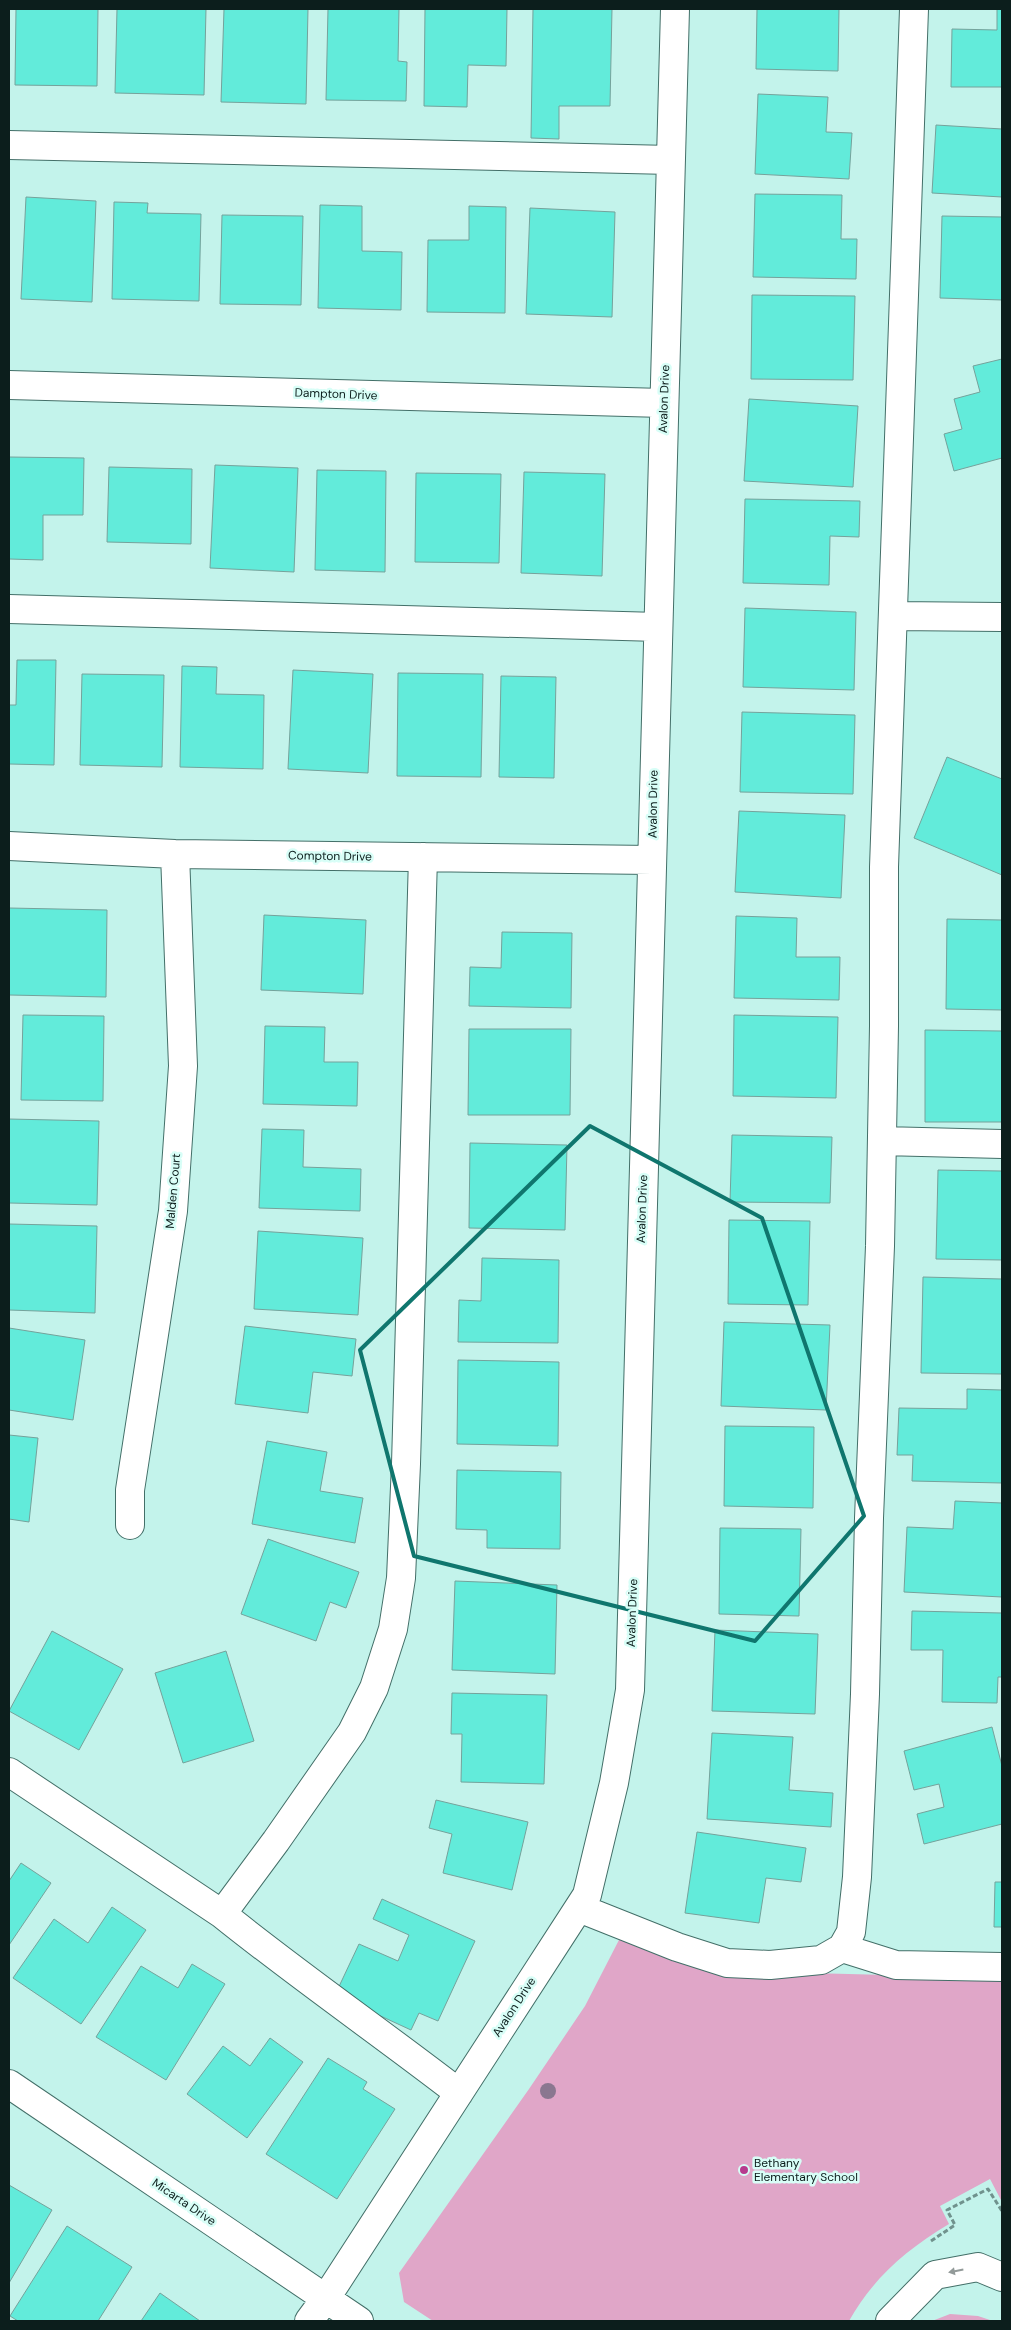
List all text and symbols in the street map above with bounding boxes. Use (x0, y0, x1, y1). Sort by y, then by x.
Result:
street label: Avalon Drive (655, 364, 673, 433)
street label: Dampton Drive (294, 385, 378, 403)
street label: Avalon Drive (644, 770, 662, 838)
street label: Compton Drive (288, 847, 372, 865)
street label: Malden Court (162, 1152, 184, 1229)
street label: Avalon Drive (633, 1174, 651, 1243)
street label: Avalon Drive (623, 1578, 641, 1647)
street label: Avalon Drive (489, 1974, 539, 2040)
place label: Bethany Elementary School (754, 2155, 858, 2185)
marker: Bethany Elementary School (738, 2164, 750, 2176)
street label: Micarta Drive (149, 2175, 219, 2229)
one-way arrow (948, 2267, 964, 2275)

